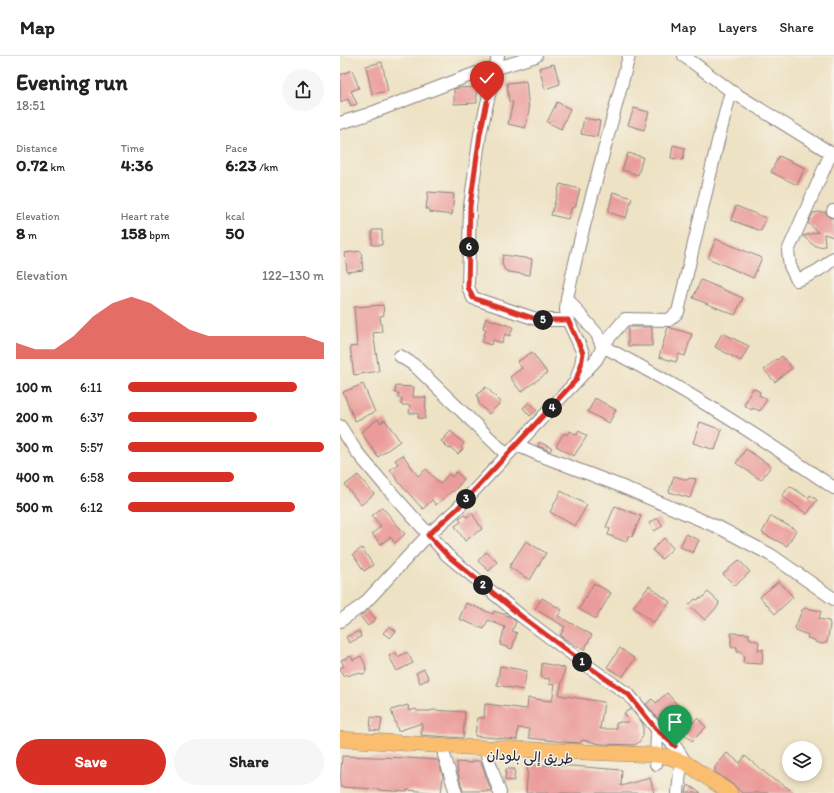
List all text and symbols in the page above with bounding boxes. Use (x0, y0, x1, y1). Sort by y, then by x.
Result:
text: Map (20, 16, 55, 39)
text: Map (671, 19, 696, 36)
text: Layers (718, 19, 757, 36)
text: Share (779, 19, 814, 36)
pin (470, 61, 504, 102)
icon: check (476, 67, 498, 89)
text: Evening run (16, 69, 128, 96)
button: share (282, 69, 324, 111)
text: 18:51 (16, 98, 45, 113)
text: Distance (16, 142, 57, 155)
text: Time (121, 142, 144, 155)
text: Pace (225, 142, 247, 155)
text: 0.72 (16, 155, 48, 175)
text: 4:36 (121, 155, 153, 175)
text: 6:23 (225, 155, 257, 175)
text: km (48, 161, 65, 174)
text: /km (257, 161, 278, 174)
text: Elevation (16, 210, 60, 223)
text: Heart rate (121, 210, 169, 223)
text: kcal (225, 210, 245, 223)
text: 8 (16, 223, 25, 243)
text: 158 (121, 223, 147, 243)
text: 50 (225, 223, 245, 243)
text: m (25, 229, 37, 242)
text: bpm (147, 229, 170, 242)
pin: 6 (459, 237, 479, 257)
text: 6 (466, 240, 472, 253)
text: Elevation (16, 268, 68, 283)
text: 122–130 m (262, 268, 324, 283)
pin: 5 (533, 310, 553, 330)
text: 5 (540, 313, 546, 326)
text: 100 m (16, 380, 52, 395)
text: 6:11 (80, 380, 102, 395)
pin: 4 (542, 398, 562, 418)
text: 4 (549, 401, 555, 414)
text: 200 m (16, 410, 53, 425)
text: 6:37 (80, 410, 104, 425)
text: 300 m (16, 440, 53, 455)
text: 5:57 (80, 440, 103, 455)
text: 400 m (16, 470, 54, 485)
text: 6:58 (80, 470, 104, 485)
pin: 3 (456, 489, 476, 509)
text: 3 (463, 492, 469, 505)
text: 500 m (16, 500, 53, 515)
text: 6:12 (80, 500, 103, 515)
pin: 2 (473, 575, 493, 595)
text: 2 (480, 578, 486, 591)
pin: 1 (572, 652, 592, 672)
text: 1 (579, 655, 585, 668)
pin (658, 705, 692, 746)
icon: arrive (664, 711, 686, 733)
button: Save (16, 739, 166, 785)
button: Share (174, 739, 324, 785)
map controls (782, 741, 822, 781)
button: layers (782, 741, 822, 781)
street label: طريق إلى بلودان (486, 746, 574, 768)

